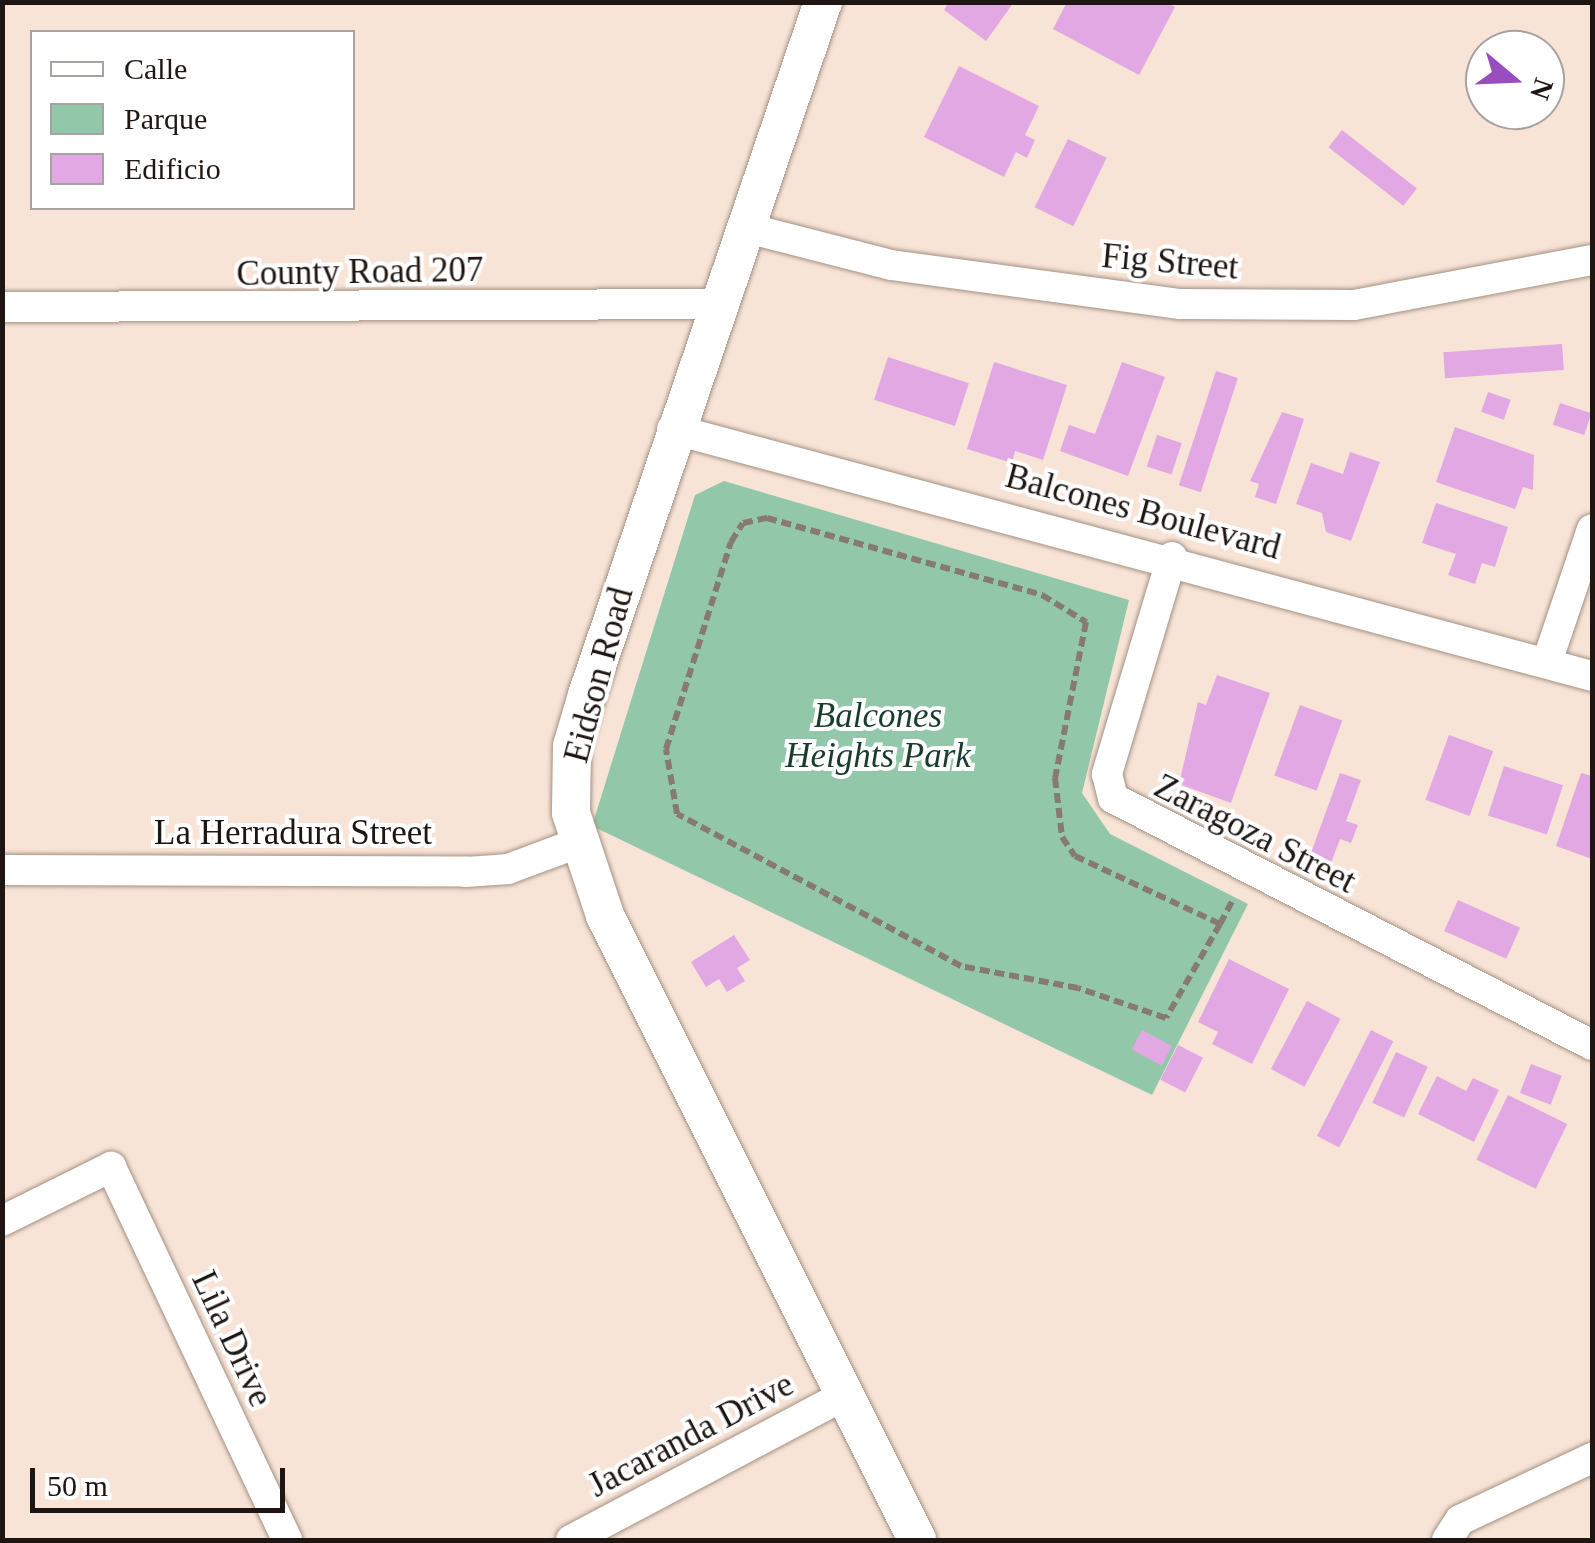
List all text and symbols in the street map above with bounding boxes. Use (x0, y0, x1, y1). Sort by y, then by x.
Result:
legend (30, 30, 355, 210)
north arrow (1465, 30, 1565, 130)
text: Calle (124, 52, 187, 85)
text: N (1524, 75, 1560, 104)
text: Parque (124, 102, 207, 135)
text: Edificio (124, 152, 221, 185)
street label: Fig Street (1100, 235, 1240, 289)
street label: County Road 207 (236, 249, 484, 295)
street label: Balcones Boulevard (1001, 455, 1285, 569)
street label: Eidson Road (555, 583, 643, 767)
park label: Balcones Heights Park (785, 695, 971, 777)
street label: Zaragoza Street (1147, 765, 1363, 903)
street label: La Herradura Street (154, 812, 432, 854)
street label: Lila Drive (182, 1265, 282, 1413)
street label: Jacaranda Drive (581, 1363, 801, 1507)
scale bar (35, 1448, 290, 1510)
text: 50 m (47, 1469, 108, 1502)

